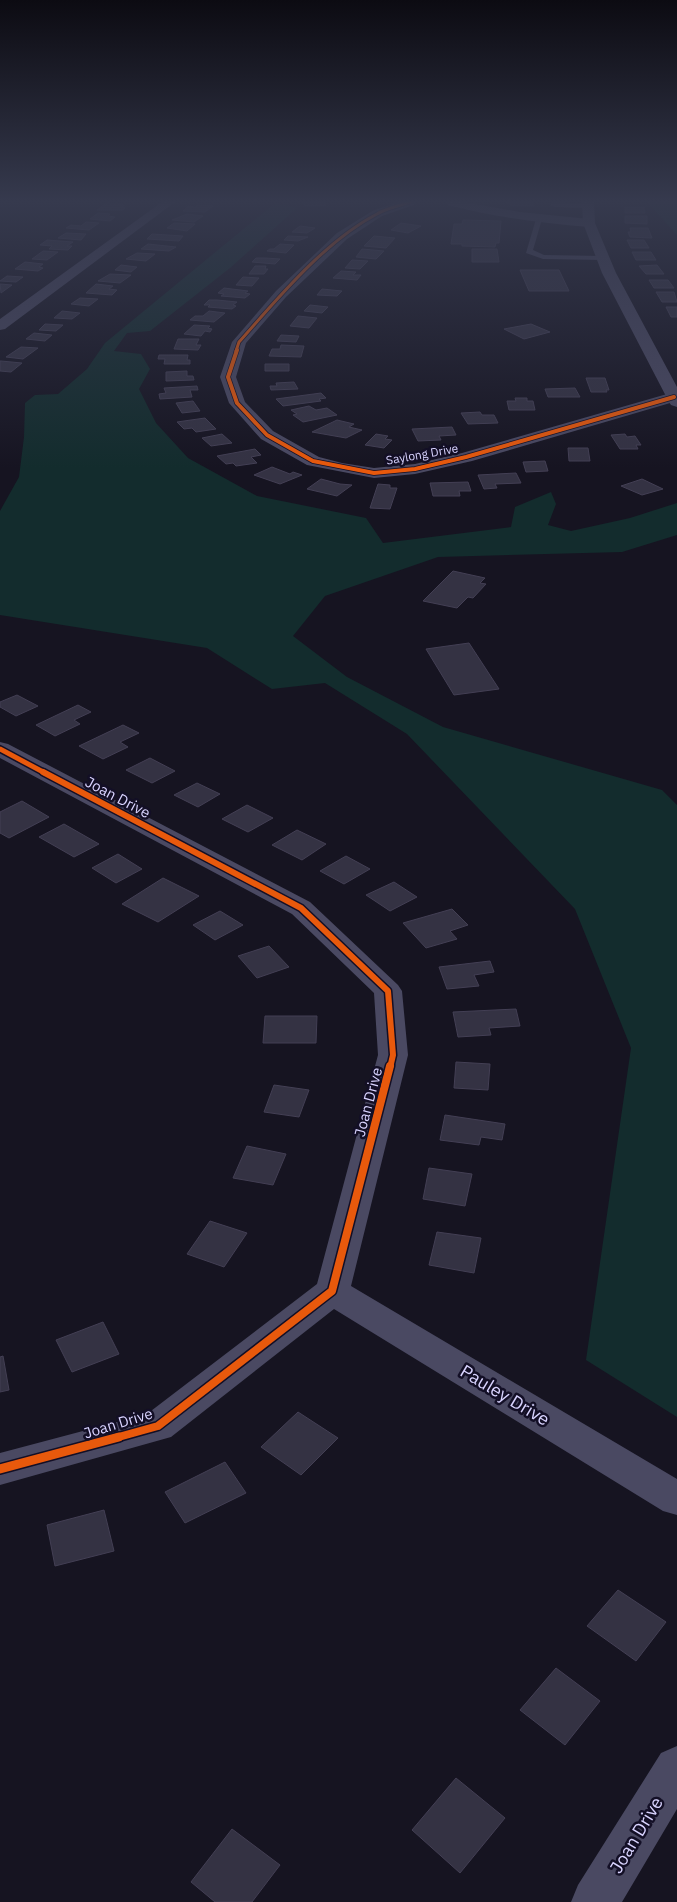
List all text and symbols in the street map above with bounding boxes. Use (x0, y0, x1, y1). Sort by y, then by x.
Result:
street label: Saylong Drive (385, 440, 460, 468)
street label: Joan Drive (82, 772, 154, 822)
street label: Joan Drive (350, 1065, 386, 1139)
street label: Pauley Drive (456, 1359, 554, 1431)
street label: Joan Drive (81, 1404, 155, 1442)
street label: Joan Drive (604, 1792, 668, 1877)

